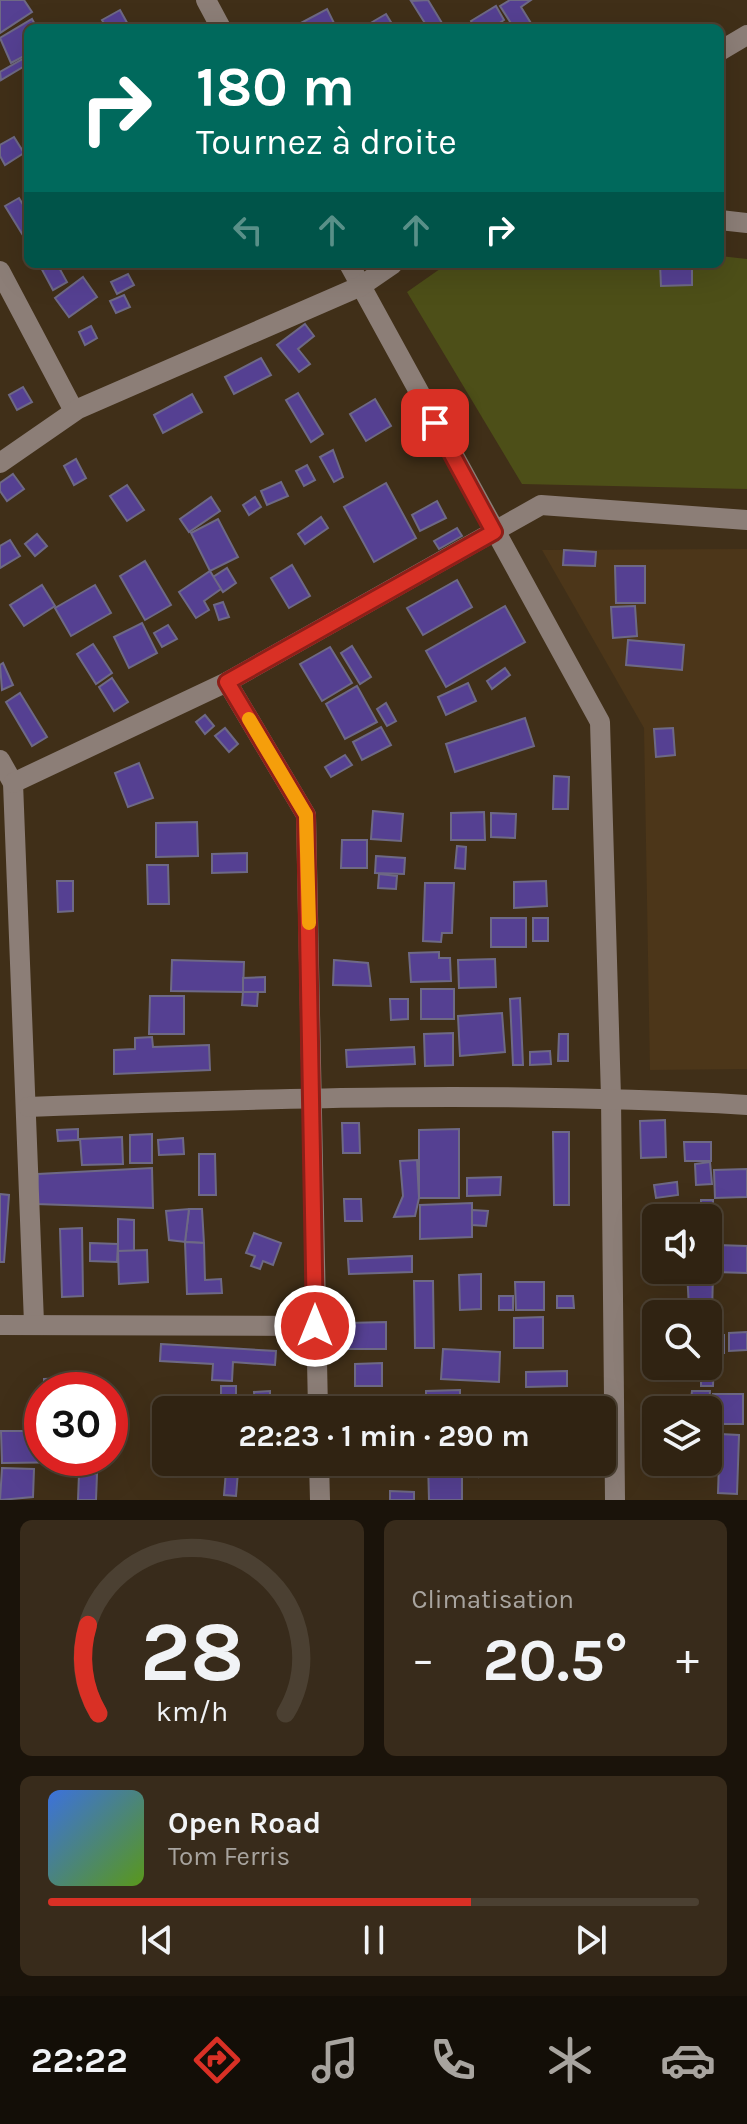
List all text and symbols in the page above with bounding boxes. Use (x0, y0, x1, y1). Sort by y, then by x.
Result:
text: 180 m (196, 54, 355, 119)
icon: right (64, 56, 168, 160)
text: Tournez à droite (196, 121, 457, 163)
icon: left (226, 208, 270, 252)
icon: ahead (310, 208, 354, 252)
icon: ahead (394, 208, 438, 252)
icon: right (478, 208, 522, 252)
pin (401, 389, 469, 457)
icon: arrive (413, 401, 457, 445)
map controls (642, 1204, 722, 1476)
button: sound (642, 1204, 722, 1284)
position arrow (273, 1284, 357, 1368)
button: search (642, 1300, 722, 1380)
speed limit sign: 30 (24, 1372, 128, 1476)
button: layers (642, 1396, 722, 1476)
text: 22:23 · 1 min · 290 m (238, 1418, 530, 1454)
text: Climatisation (412, 1584, 574, 1615)
text: 28 (140, 1604, 244, 1701)
text: 20.5° (483, 1625, 628, 1695)
text: − (412, 1634, 435, 1685)
text: + (676, 1634, 699, 1685)
text: km/h (156, 1695, 228, 1728)
text: Open Road (168, 1805, 321, 1841)
text: Tom Ferris (168, 1841, 290, 1872)
icon: previous (135, 1918, 179, 1962)
icon: pause (352, 1918, 396, 1962)
icon: next (569, 1918, 613, 1962)
icon: directions (189, 2032, 245, 2088)
icon: music (307, 2032, 363, 2088)
icon: phone (425, 2032, 481, 2088)
icon: climate (542, 2032, 598, 2088)
icon: car (660, 2032, 716, 2088)
text: 22:22 (31, 2039, 128, 2081)

